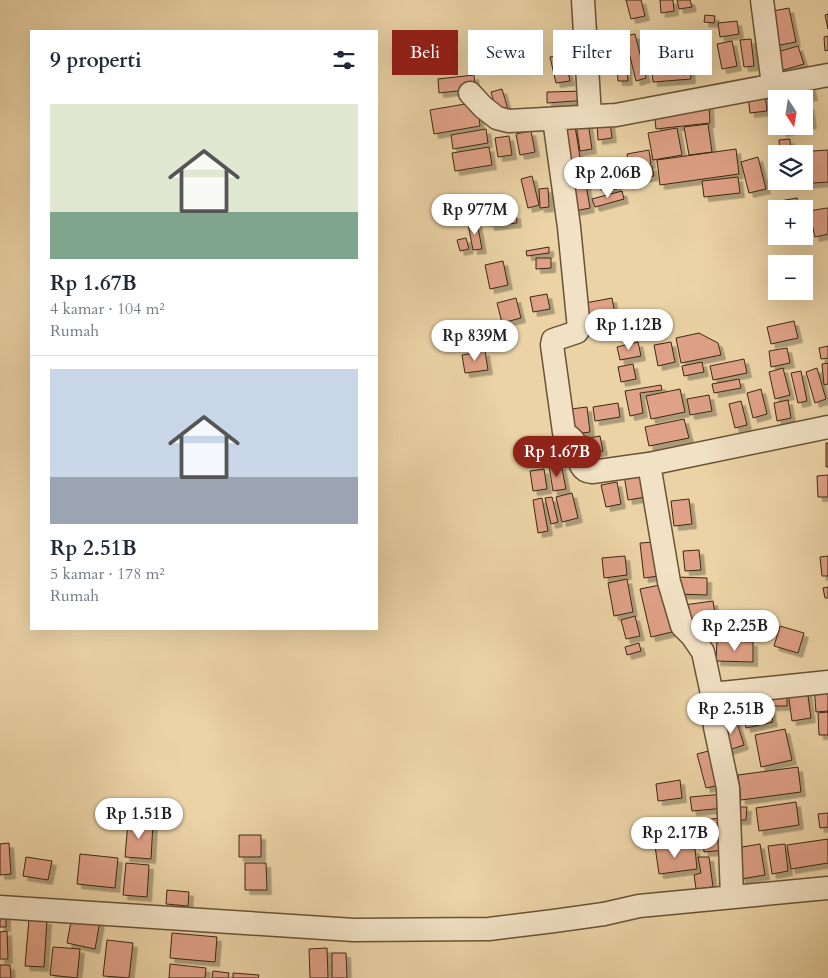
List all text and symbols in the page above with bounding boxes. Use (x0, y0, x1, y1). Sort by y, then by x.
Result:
chip: Beli (392, 30, 458, 75)
chip: Sewa (468, 30, 543, 75)
chip: Filter (553, 30, 630, 75)
chip: Baru (640, 30, 712, 75)
text: 9 properti (50, 46, 142, 75)
icon: filters (330, 46, 358, 74)
north arrow (768, 90, 812, 135)
map controls (768, 90, 813, 300)
icon: home (159, 136, 249, 226)
button: layers (768, 145, 813, 190)
pin: Rp 2.06B (556, 156, 660, 199)
text: Rp 2.06B (575, 162, 641, 184)
pin: Rp 977M (429, 194, 521, 236)
text: Rp 977M (442, 199, 508, 221)
button: + (768, 200, 813, 245)
button: − (768, 255, 813, 300)
text: Rp 1.67B (50, 269, 137, 298)
text: 4 kamar · 104 m² (50, 298, 165, 320)
pin: Rp 1.12B (577, 308, 681, 351)
text: Rp 1.12B (596, 314, 662, 336)
text: Rumah (50, 320, 99, 342)
pin: Rp 839M (429, 320, 521, 362)
text: Rp 839M (442, 325, 508, 347)
icon: home (159, 402, 249, 492)
pin: Rp 1.67B (505, 436, 609, 478)
text: Rp 1.67B (524, 441, 590, 463)
text: Rp 2.51B (50, 534, 137, 563)
text: 5 kamar · 178 m² (50, 563, 165, 585)
text: Rumah (50, 585, 99, 607)
pin: Rp 2.25B (683, 610, 787, 652)
text: Rp 2.25B (702, 615, 768, 637)
pin: Rp 2.51B (679, 692, 783, 735)
text: Rp 2.51B (698, 698, 764, 720)
pin: Rp 1.51B (87, 798, 191, 840)
text: Rp 1.51B (106, 803, 172, 825)
pin: Rp 2.17B (623, 816, 727, 859)
text: Rp 2.17B (642, 822, 708, 844)

